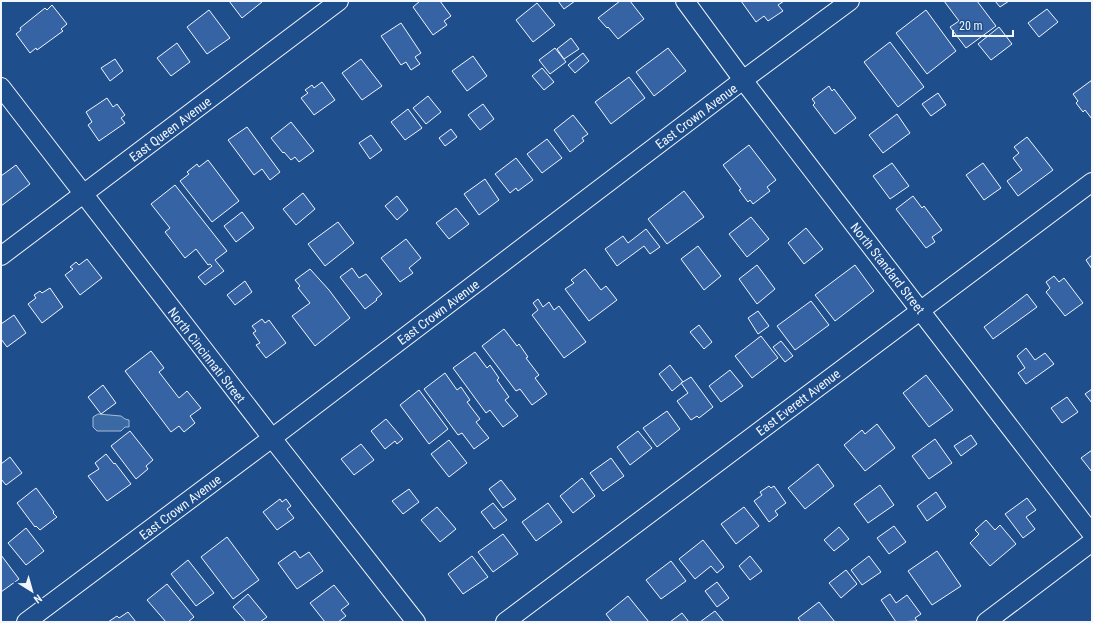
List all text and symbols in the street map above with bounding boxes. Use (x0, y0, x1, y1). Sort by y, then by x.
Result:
scale bar (953, 12, 1013, 38)
text: 20 m (959, 19, 983, 33)
street label: East Crown Avenue (653, 81, 740, 152)
street label: East Queen Avenue (126, 94, 214, 165)
street label: North Standard Street (847, 220, 928, 317)
street label: East Crown Avenue (395, 277, 482, 348)
street label: North Cincinnati Street (165, 305, 249, 406)
street label: East Everett Avenue (753, 366, 843, 439)
street label: East Crown Avenue (137, 472, 224, 543)
north arrow (12, 571, 52, 611)
text: N (31, 591, 44, 606)

